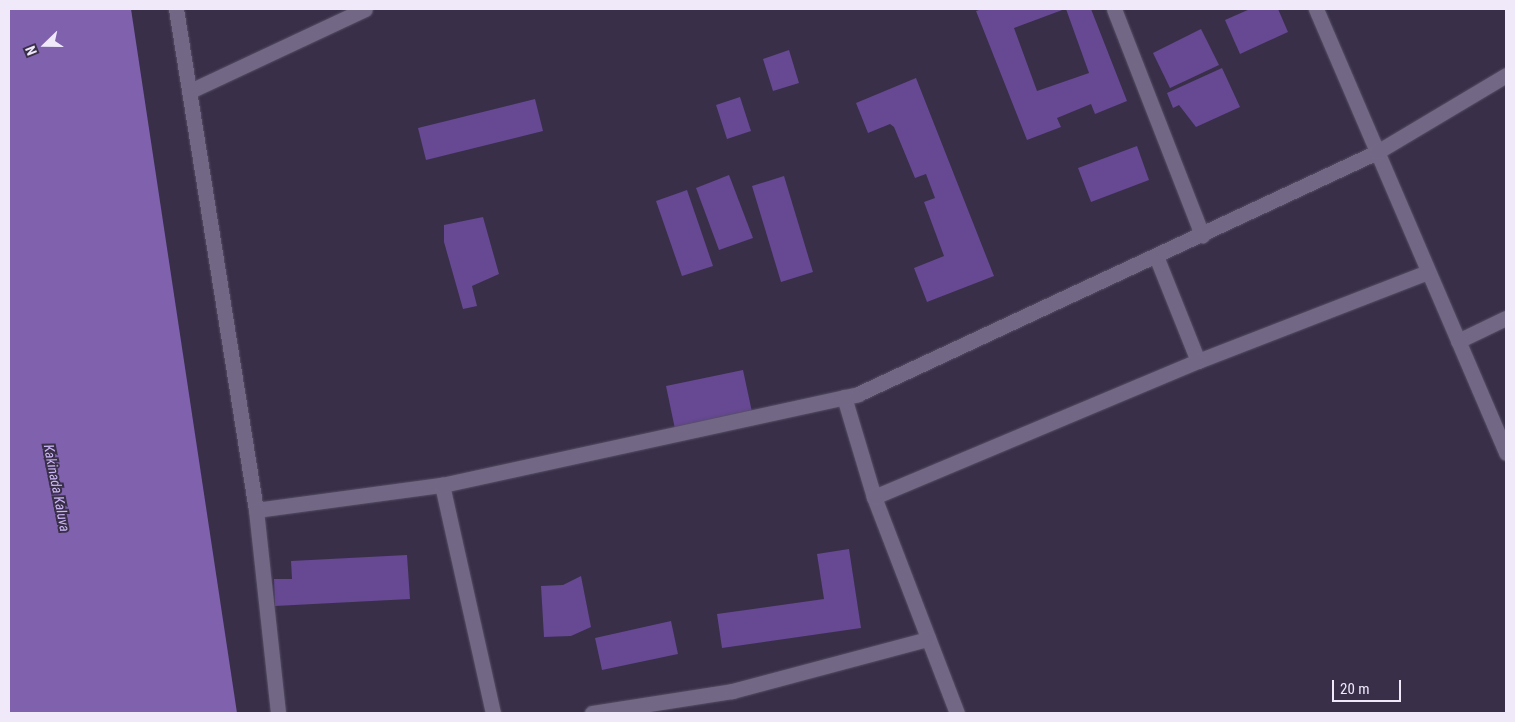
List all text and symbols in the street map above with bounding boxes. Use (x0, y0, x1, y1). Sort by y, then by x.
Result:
north arrow (20, 20, 70, 70)
text: N (22, 44, 40, 58)
water label: Kakinada Kaluva (40, 443, 74, 533)
scale bar (1335, 670, 1404, 702)
text: 20 m (1340, 680, 1370, 698)

